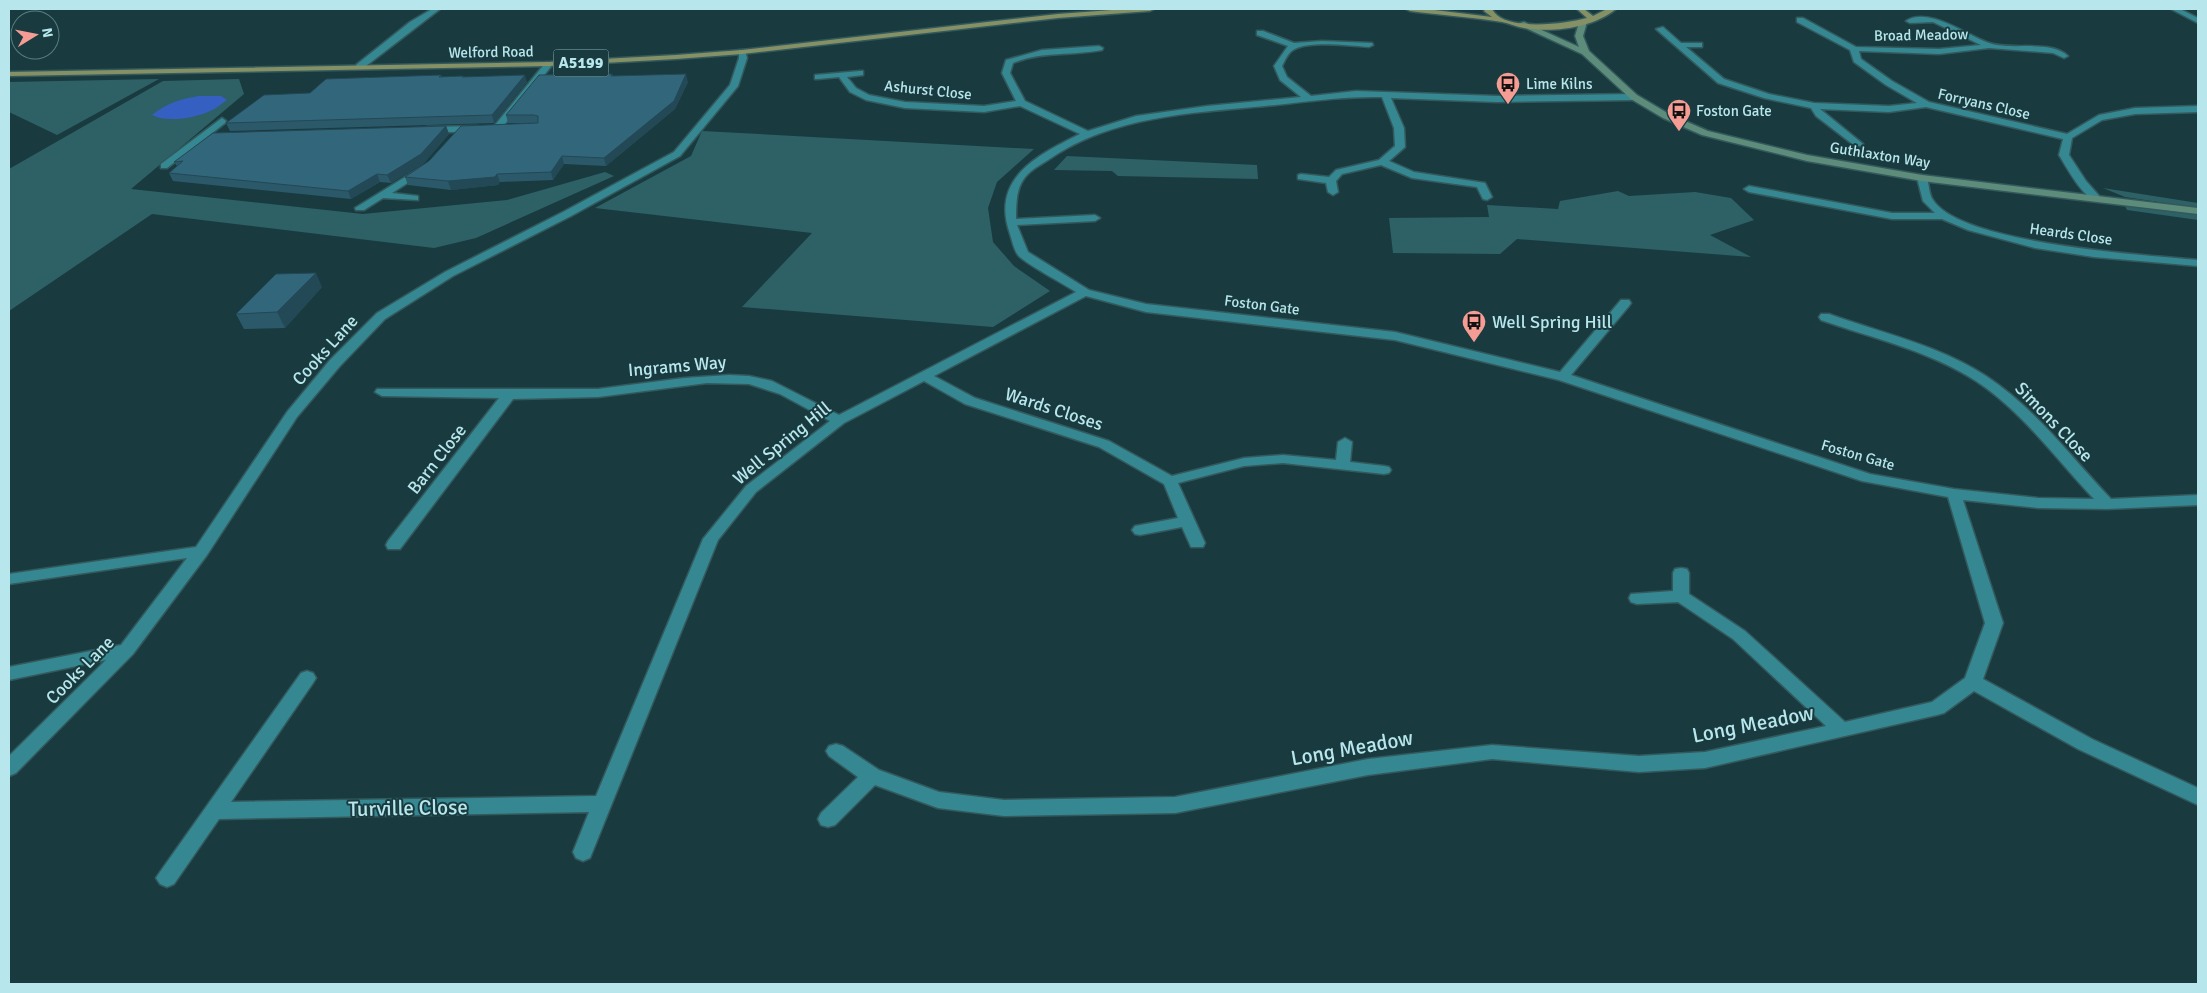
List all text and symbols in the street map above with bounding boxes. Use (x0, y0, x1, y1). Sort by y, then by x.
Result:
north arrow (10, 10, 60, 60)
street label: Broad Meadow (1874, 25, 1968, 45)
text: N (38, 27, 57, 39)
street label: Welford Road (448, 42, 534, 62)
road number: A5199 (554, 49, 608, 76)
bus stop icon: Lime Kilns (1495, 71, 1521, 105)
place label: Lime Kilns (1526, 75, 1593, 93)
street label: Ashurst Close (883, 76, 973, 104)
street label: Forryans Close (1936, 85, 2032, 123)
bus stop icon: Foston Gate (1666, 98, 1692, 132)
place label: Foston Gate (1696, 102, 1772, 120)
street label: Guthlaxton Way (1829, 138, 1931, 172)
street label: Heards Close (2028, 219, 2114, 249)
street label: Foston Gate (1223, 291, 1301, 319)
bus stop icon: Well Spring Hill (1461, 309, 1487, 343)
street label: Cooks Lane (288, 310, 362, 390)
place label: Well Spring Hill (1492, 311, 1612, 333)
street label: Ingrams Way (627, 351, 728, 381)
street label: Simons Close (2011, 378, 2097, 466)
street label: Wards Closes (1002, 383, 1106, 435)
street label: Well Spring Hill (728, 397, 836, 489)
street label: Barn Close (403, 420, 471, 498)
street label: Foston Gate (1819, 436, 1897, 474)
street label: Cooks Lane (41, 631, 119, 709)
street label: Long Meadow (1690, 699, 1816, 749)
street label: Long Meadow (1289, 724, 1415, 772)
street label: Turville Close (348, 794, 468, 822)

